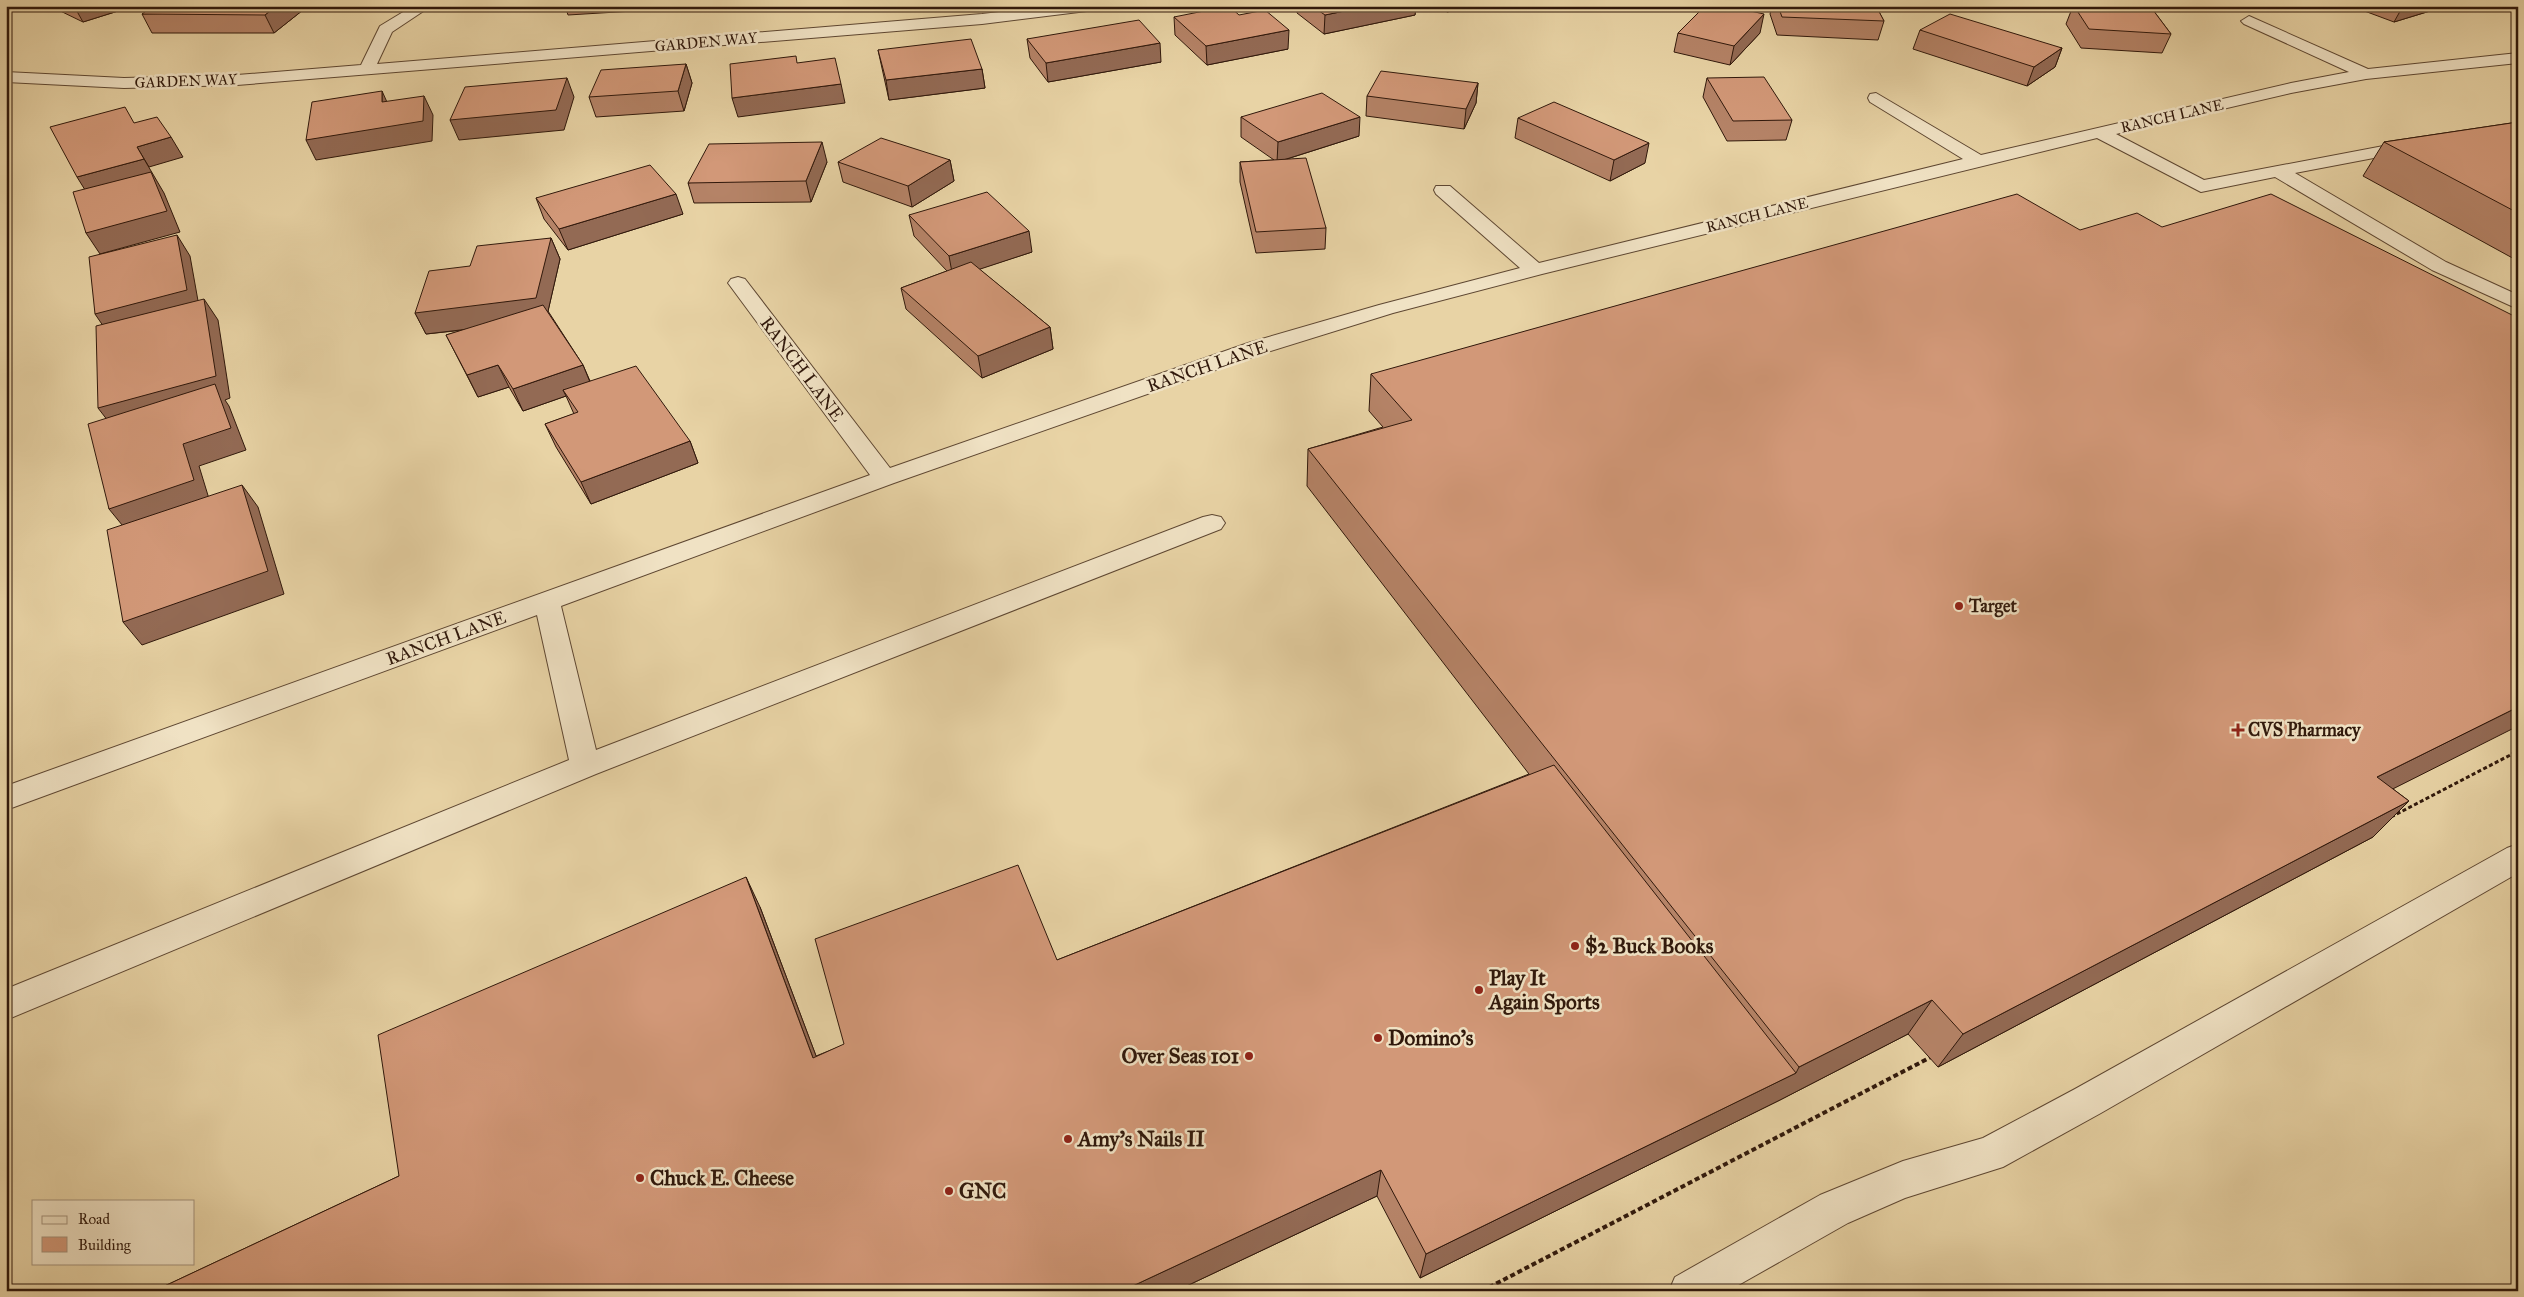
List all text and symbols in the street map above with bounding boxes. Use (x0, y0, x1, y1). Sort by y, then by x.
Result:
street label: GARDEN WAY (654, 29, 758, 55)
street label: GARDEN WAY (134, 70, 238, 92)
street label: RANCH LANE (2119, 95, 2225, 137)
street label: RANCH LANE (1704, 194, 1810, 236)
street label: RANCH LANE (755, 312, 849, 426)
street label: RANCH LANE (1144, 335, 1270, 397)
place label: Target (1968, 595, 2017, 618)
marker: Target (1953, 600, 1965, 612)
street label: RANCH LANE (383, 606, 509, 670)
place label: CVS Pharmacy (2248, 719, 2362, 742)
marker: CVS Pharmacy (2232, 724, 2244, 736)
place label: $2 Buck Books (1585, 933, 1714, 959)
marker: $2 Buck Books (1569, 940, 1581, 952)
place label: Play It Again Sports (1487, 965, 1600, 1015)
marker: Play It Again Sports (1473, 984, 1485, 996)
place label: Domino's (1388, 1025, 1474, 1051)
marker: Domino's (1372, 1032, 1384, 1044)
place label: Over Seas 101 (1122, 1043, 1239, 1069)
marker: Over Seas 101 (1243, 1050, 1255, 1062)
place label: Amy's Nails II (1076, 1126, 1205, 1152)
marker: Amy's Nails II (1062, 1133, 1074, 1145)
place label: Chuck E. Cheese (650, 1165, 794, 1191)
marker: Chuck E. Cheese (634, 1172, 646, 1184)
place label: GNC (959, 1178, 1006, 1204)
marker: GNC (943, 1185, 955, 1197)
legend (32, 1200, 195, 1264)
text: Road (78, 1210, 110, 1228)
text: Building (78, 1236, 132, 1254)

